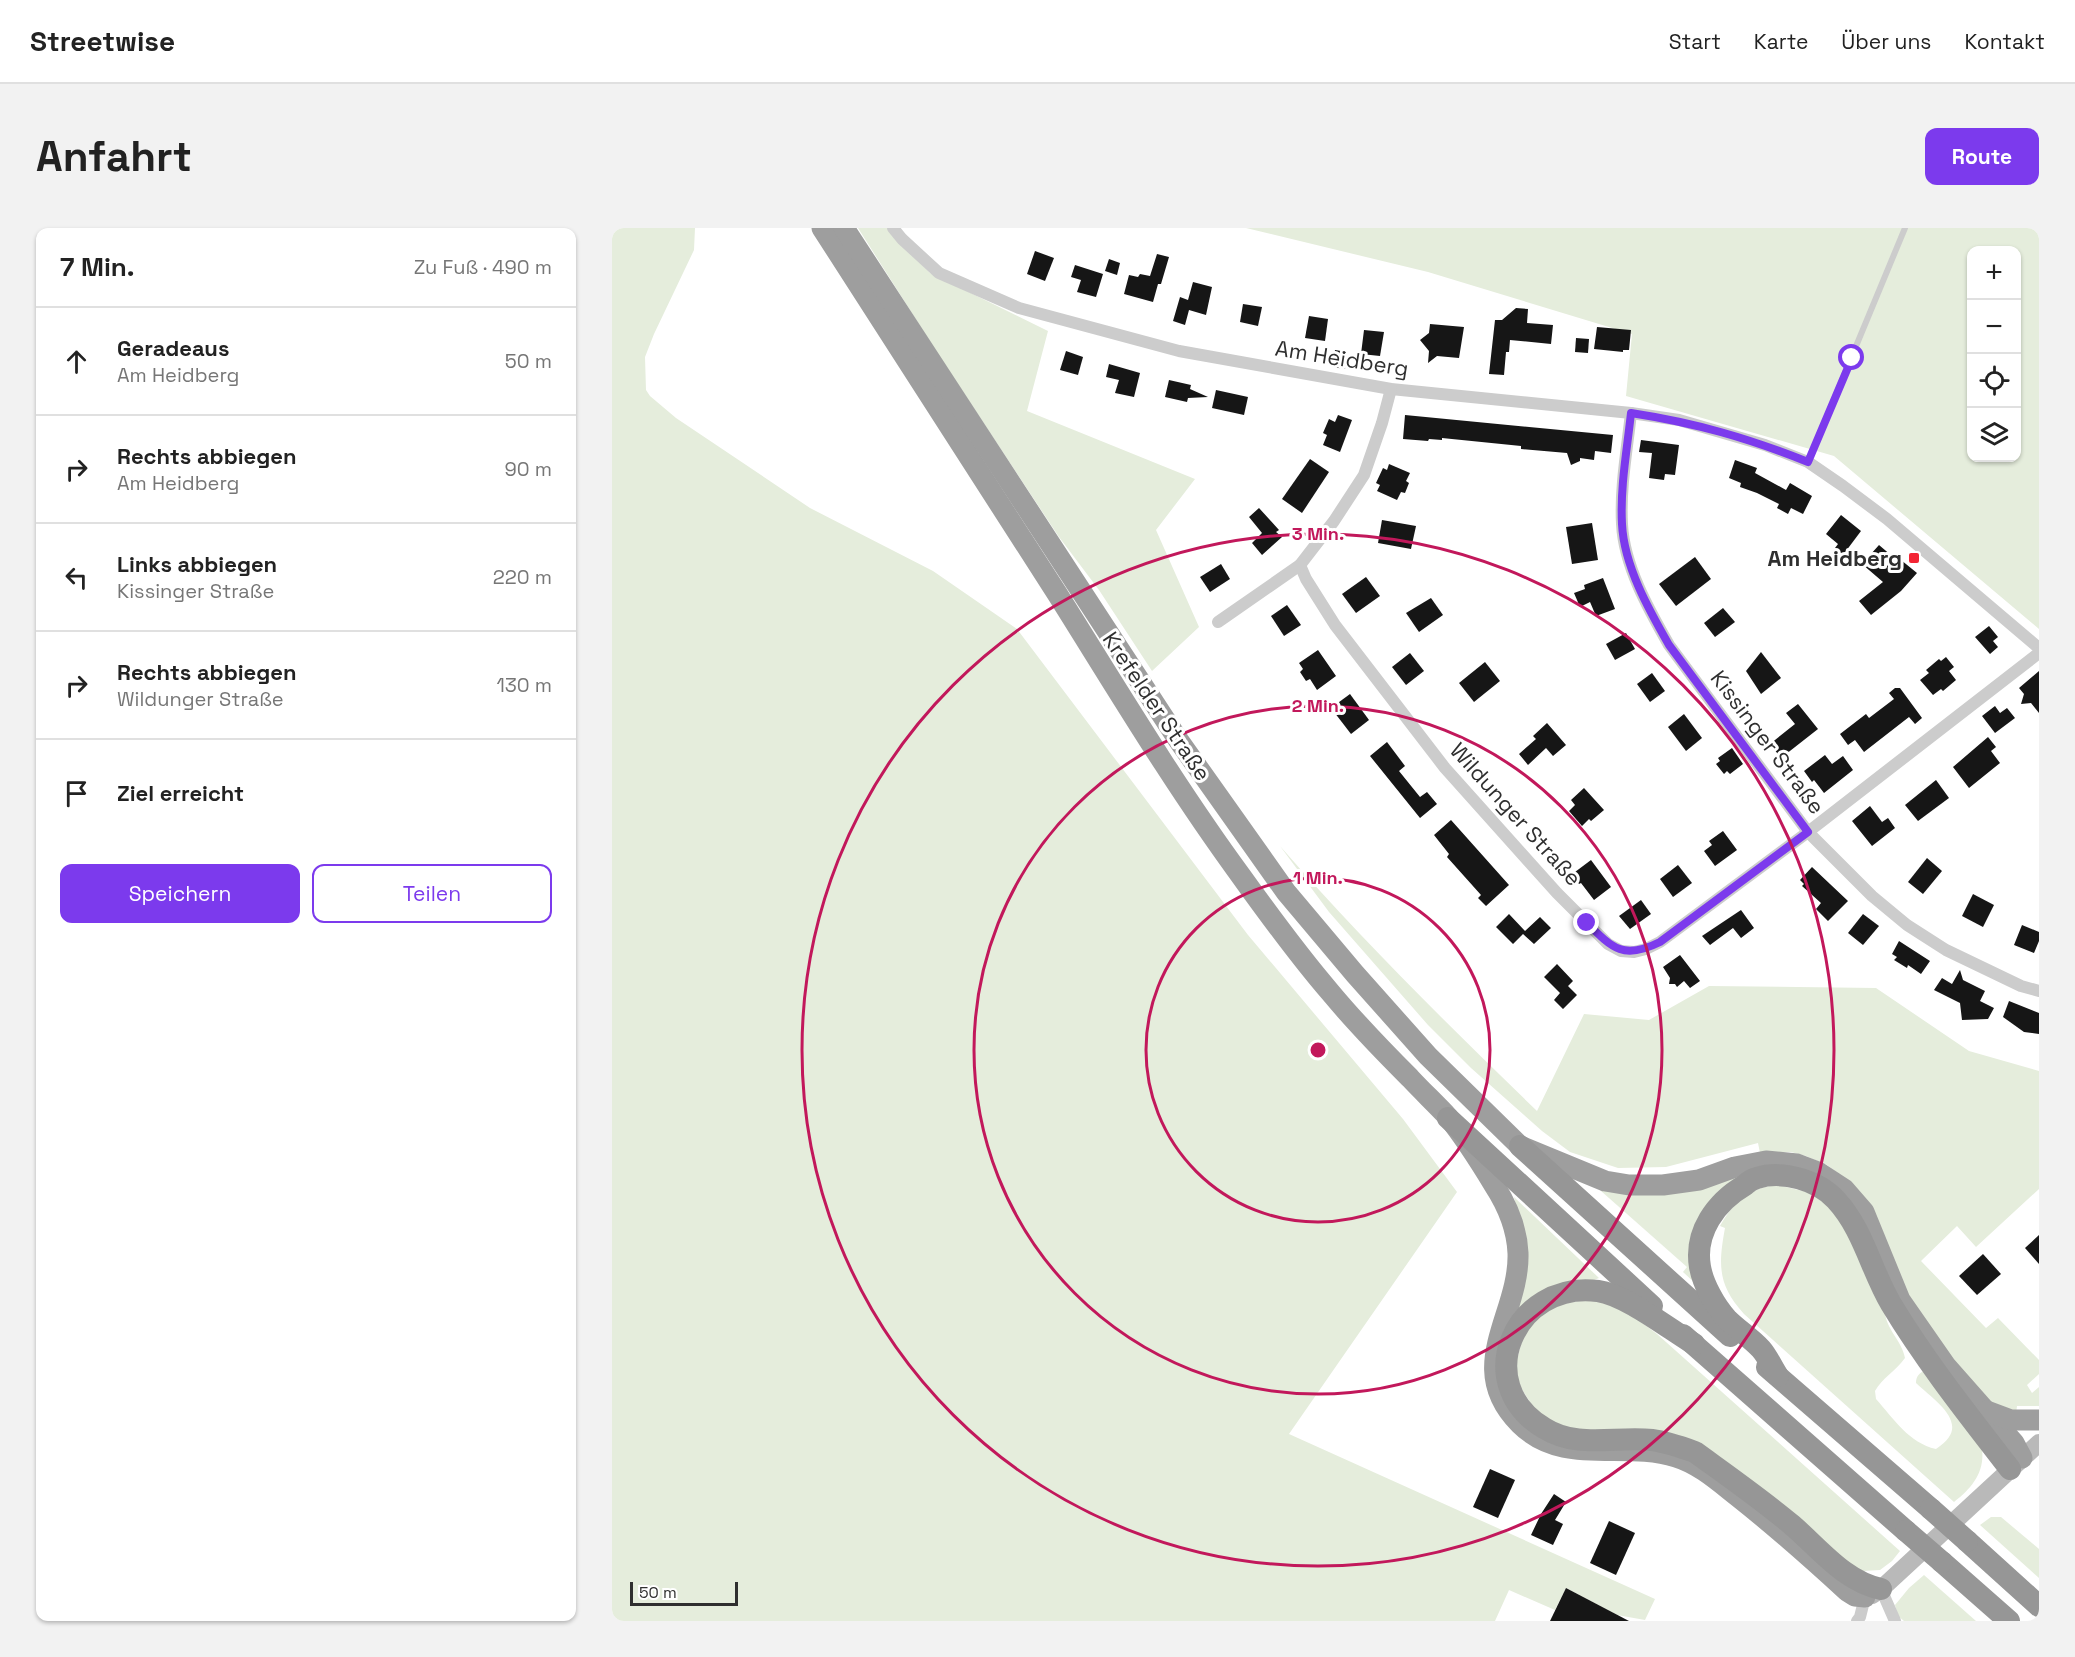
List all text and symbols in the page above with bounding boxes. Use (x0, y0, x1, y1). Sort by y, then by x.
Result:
text: Streetwise (30, 23, 175, 59)
text: Start (1669, 28, 1721, 55)
text: Karte (1754, 28, 1808, 55)
text: Über uns (1841, 28, 1931, 55)
text: Kontakt (1964, 28, 2045, 55)
button: Route (1925, 128, 2039, 185)
text: Anfahrt (36, 130, 192, 183)
map controls (1967, 246, 2021, 462)
button: + (1967, 246, 2021, 300)
text: 7 Min. (60, 250, 135, 284)
text: Zu Fuß · 490 m (414, 254, 552, 280)
button: − (1967, 300, 2021, 354)
text: Geradeaus (117, 334, 229, 362)
street label: Am Heidberg (1273, 334, 1411, 382)
route start (1838, 344, 1864, 370)
icon: ahead (60, 345, 93, 378)
text: 50 m (505, 348, 552, 374)
button: locate (1967, 354, 2021, 408)
text: Am Heidberg (117, 362, 239, 388)
button: layers (1967, 408, 2021, 462)
text: Rechts abbiegen (117, 442, 297, 470)
icon: right (60, 453, 93, 486)
text: 90 m (505, 456, 552, 482)
text: Am Heidberg (117, 470, 239, 496)
text: 3 Min. (1292, 522, 1344, 545)
place label: Am Heidberg (1768, 544, 1902, 572)
text: Links abbiegen (117, 550, 277, 578)
marker: Am Heidberg (1907, 551, 1921, 565)
icon: left (60, 561, 93, 594)
text: 220 m (493, 564, 552, 590)
text: Kissinger Straße (117, 578, 274, 604)
street label: Krefelder Straße (1097, 626, 1217, 786)
text: Rechts abbiegen (117, 658, 297, 686)
street label: Kissinger Straße (1705, 664, 1831, 820)
icon: right (60, 669, 93, 702)
text: 130 m (496, 672, 552, 698)
text: Wildunger Straße (117, 686, 284, 712)
text: 2 Min. (1292, 694, 1344, 717)
street label: Wildunger Straße (1444, 737, 1588, 891)
icon: arrive (60, 777, 93, 810)
text: Ziel erreicht (117, 779, 244, 807)
button: Speichern (60, 864, 300, 923)
button: Teilen (312, 864, 552, 923)
text: 1 Min. (1293, 866, 1343, 889)
route end (1573, 909, 1599, 935)
centre of rings (1308, 1040, 1328, 1060)
scale bar (630, 1579, 738, 1606)
text: 50 m (639, 1582, 677, 1603)

